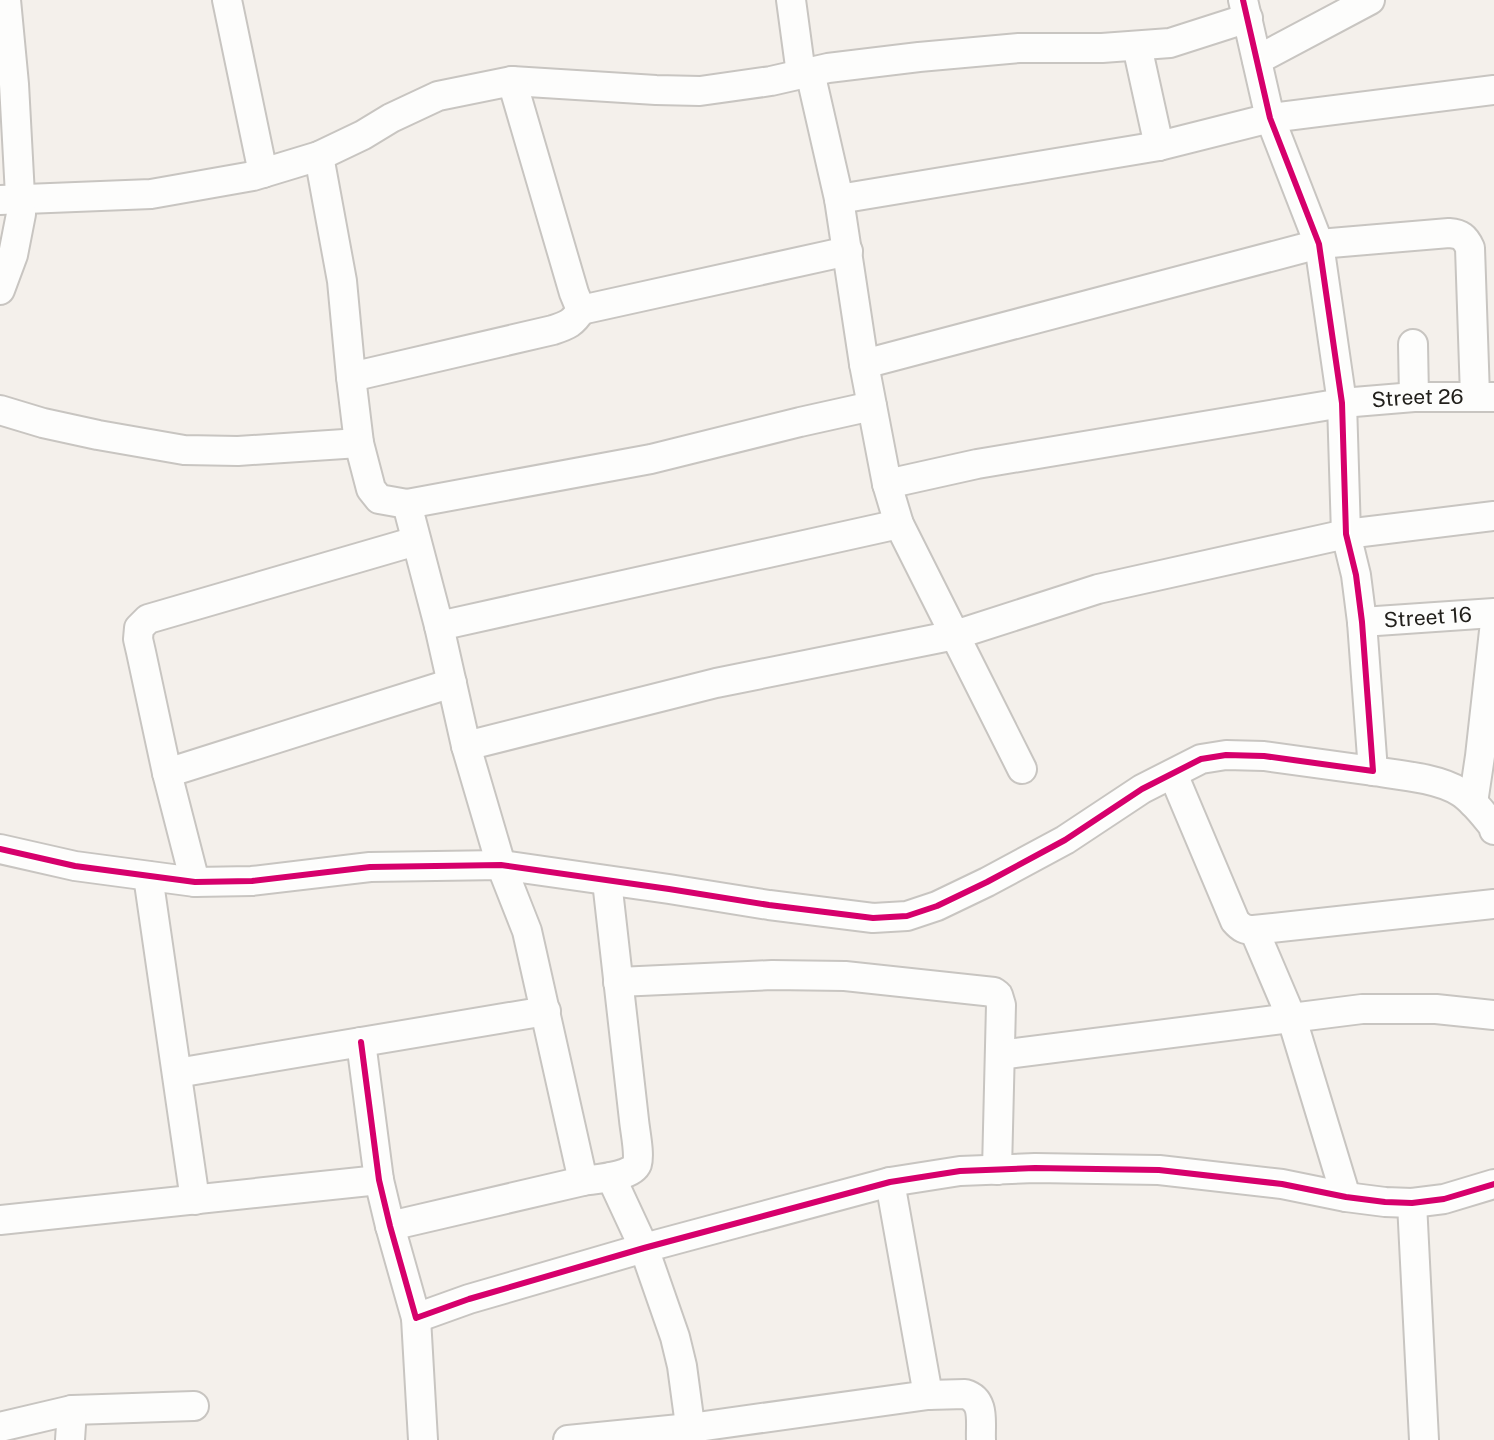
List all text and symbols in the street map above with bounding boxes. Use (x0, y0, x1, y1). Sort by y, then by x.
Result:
street label: Street 26 (1371, 384, 1464, 412)
street label: Street 16 (1383, 602, 1473, 632)

